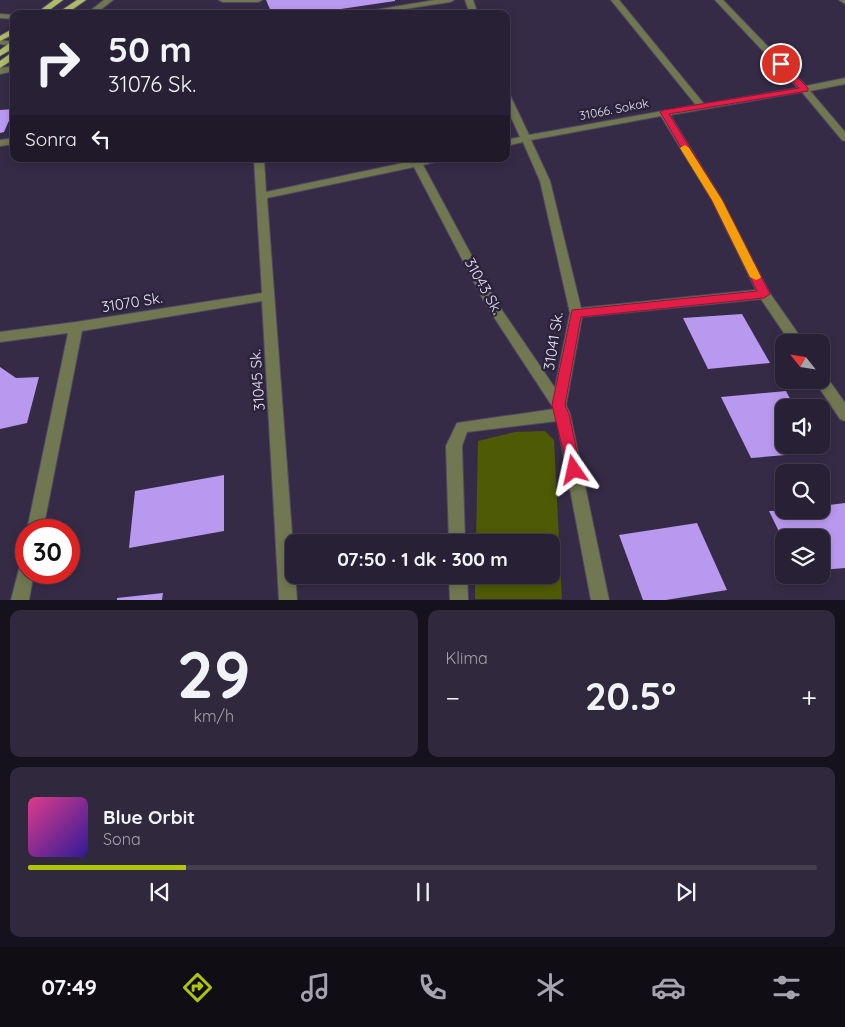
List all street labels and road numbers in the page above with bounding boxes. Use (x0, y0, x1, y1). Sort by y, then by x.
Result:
street label: 31066. Sokak (578, 95, 650, 123)
street label: 31043 Sk. (461, 255, 507, 317)
street label: 31070 Sk. (100, 288, 164, 316)
street label: 31041 Sk. (539, 310, 567, 372)
street label: 31045 Sk. (245, 349, 269, 411)

